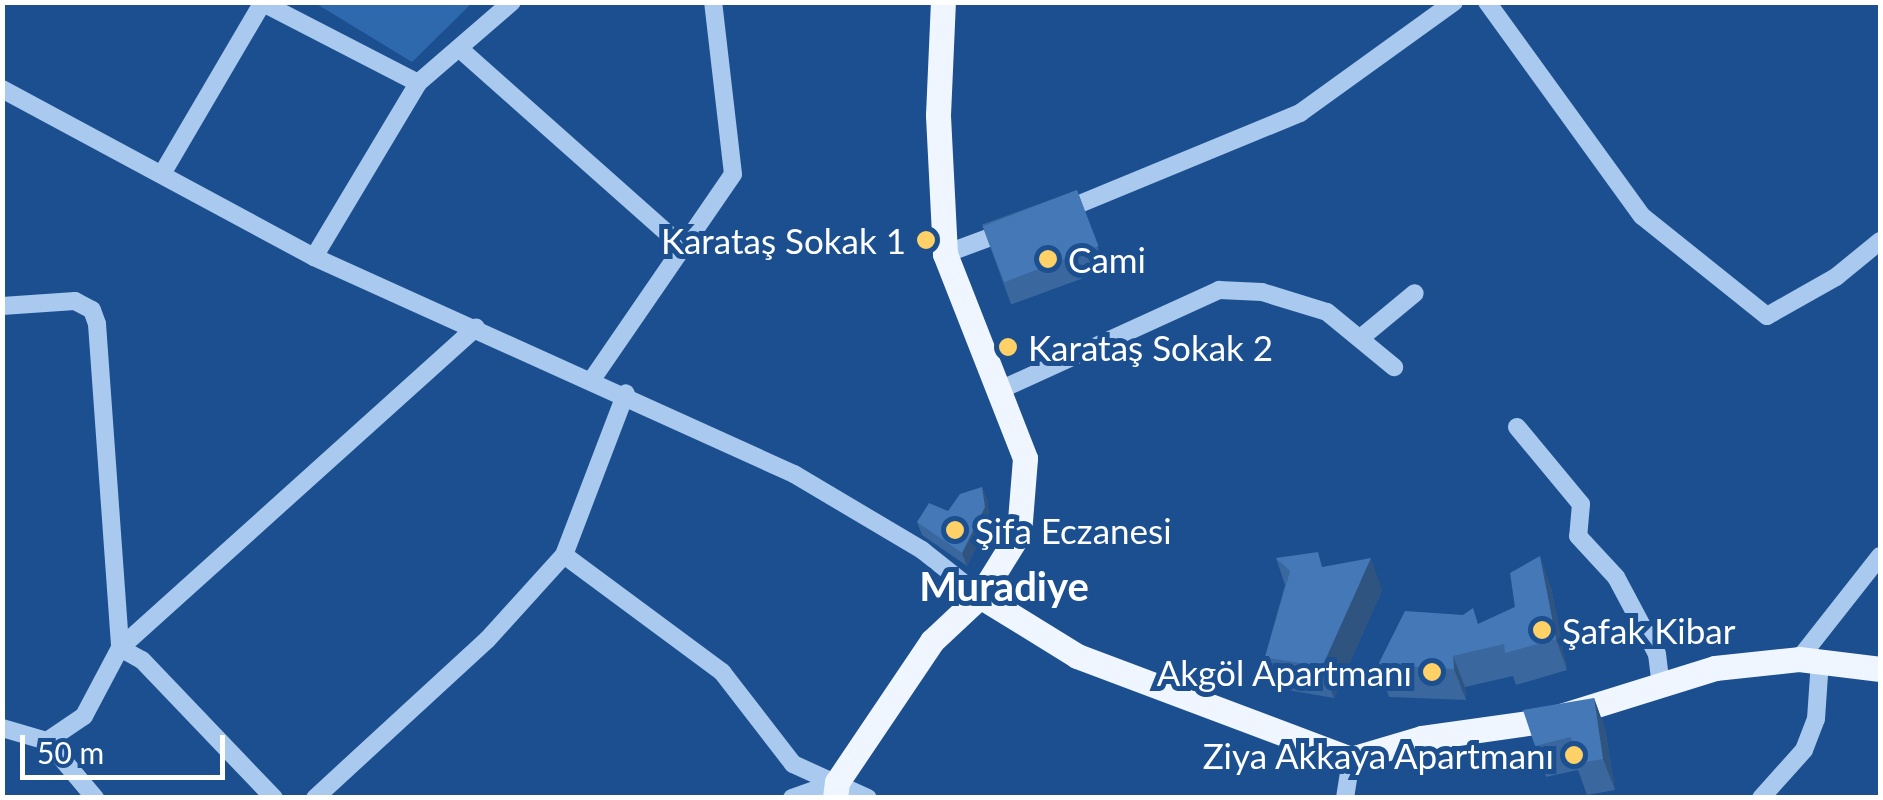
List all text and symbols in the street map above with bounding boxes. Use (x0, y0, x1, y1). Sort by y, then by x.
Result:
place label: Karataş Sokak 1 (661, 219, 906, 261)
marker: Karataş Sokak 1 (915, 229, 937, 251)
place label: Cami (1068, 238, 1146, 280)
marker: Cami (1037, 248, 1059, 270)
place label: Karataş Sokak 2 (1028, 326, 1273, 368)
marker: Karataş Sokak 2 (997, 336, 1019, 358)
place label: Şifa Eczanesi (975, 509, 1172, 551)
marker: Şifa Eczanesi (944, 519, 966, 541)
district label: Muradiye (919, 562, 1089, 610)
place label: Şafak Kibar (1562, 609, 1735, 651)
marker: Şafak Kibar (1531, 619, 1553, 641)
place label: Akgöl Apartmanı (1156, 651, 1412, 693)
marker: Akgöl Apartmanı (1421, 661, 1443, 683)
scale bar (25, 715, 230, 777)
text: 50 m (37, 734, 104, 770)
place label: Ziya Akkaya Apartmanı (1200, 734, 1554, 776)
marker: Ziya Akkaya Apartmanı (1563, 744, 1585, 766)

